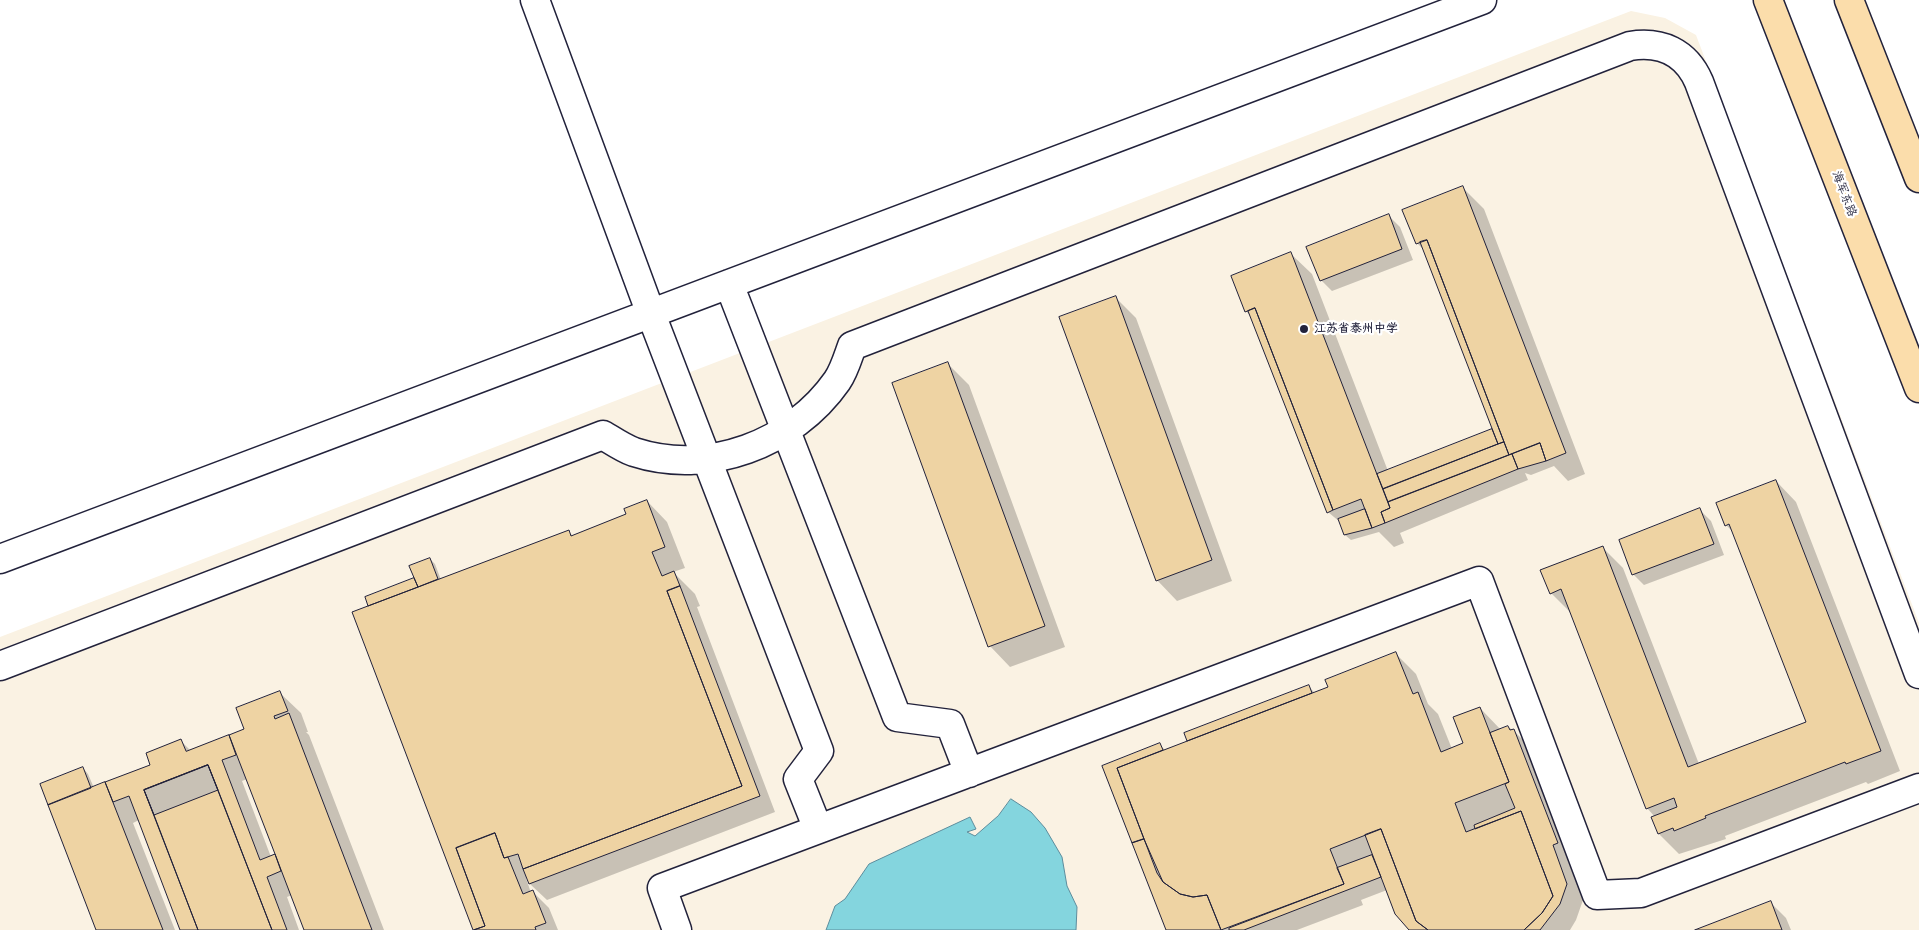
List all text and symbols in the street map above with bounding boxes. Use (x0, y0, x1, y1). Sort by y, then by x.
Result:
street label: 海军东路 (1829, 169, 1859, 219)
place label: 江苏省泰州中学 (1314, 322, 1398, 336)
marker: 江苏省泰州中学 (1298, 323, 1310, 335)

